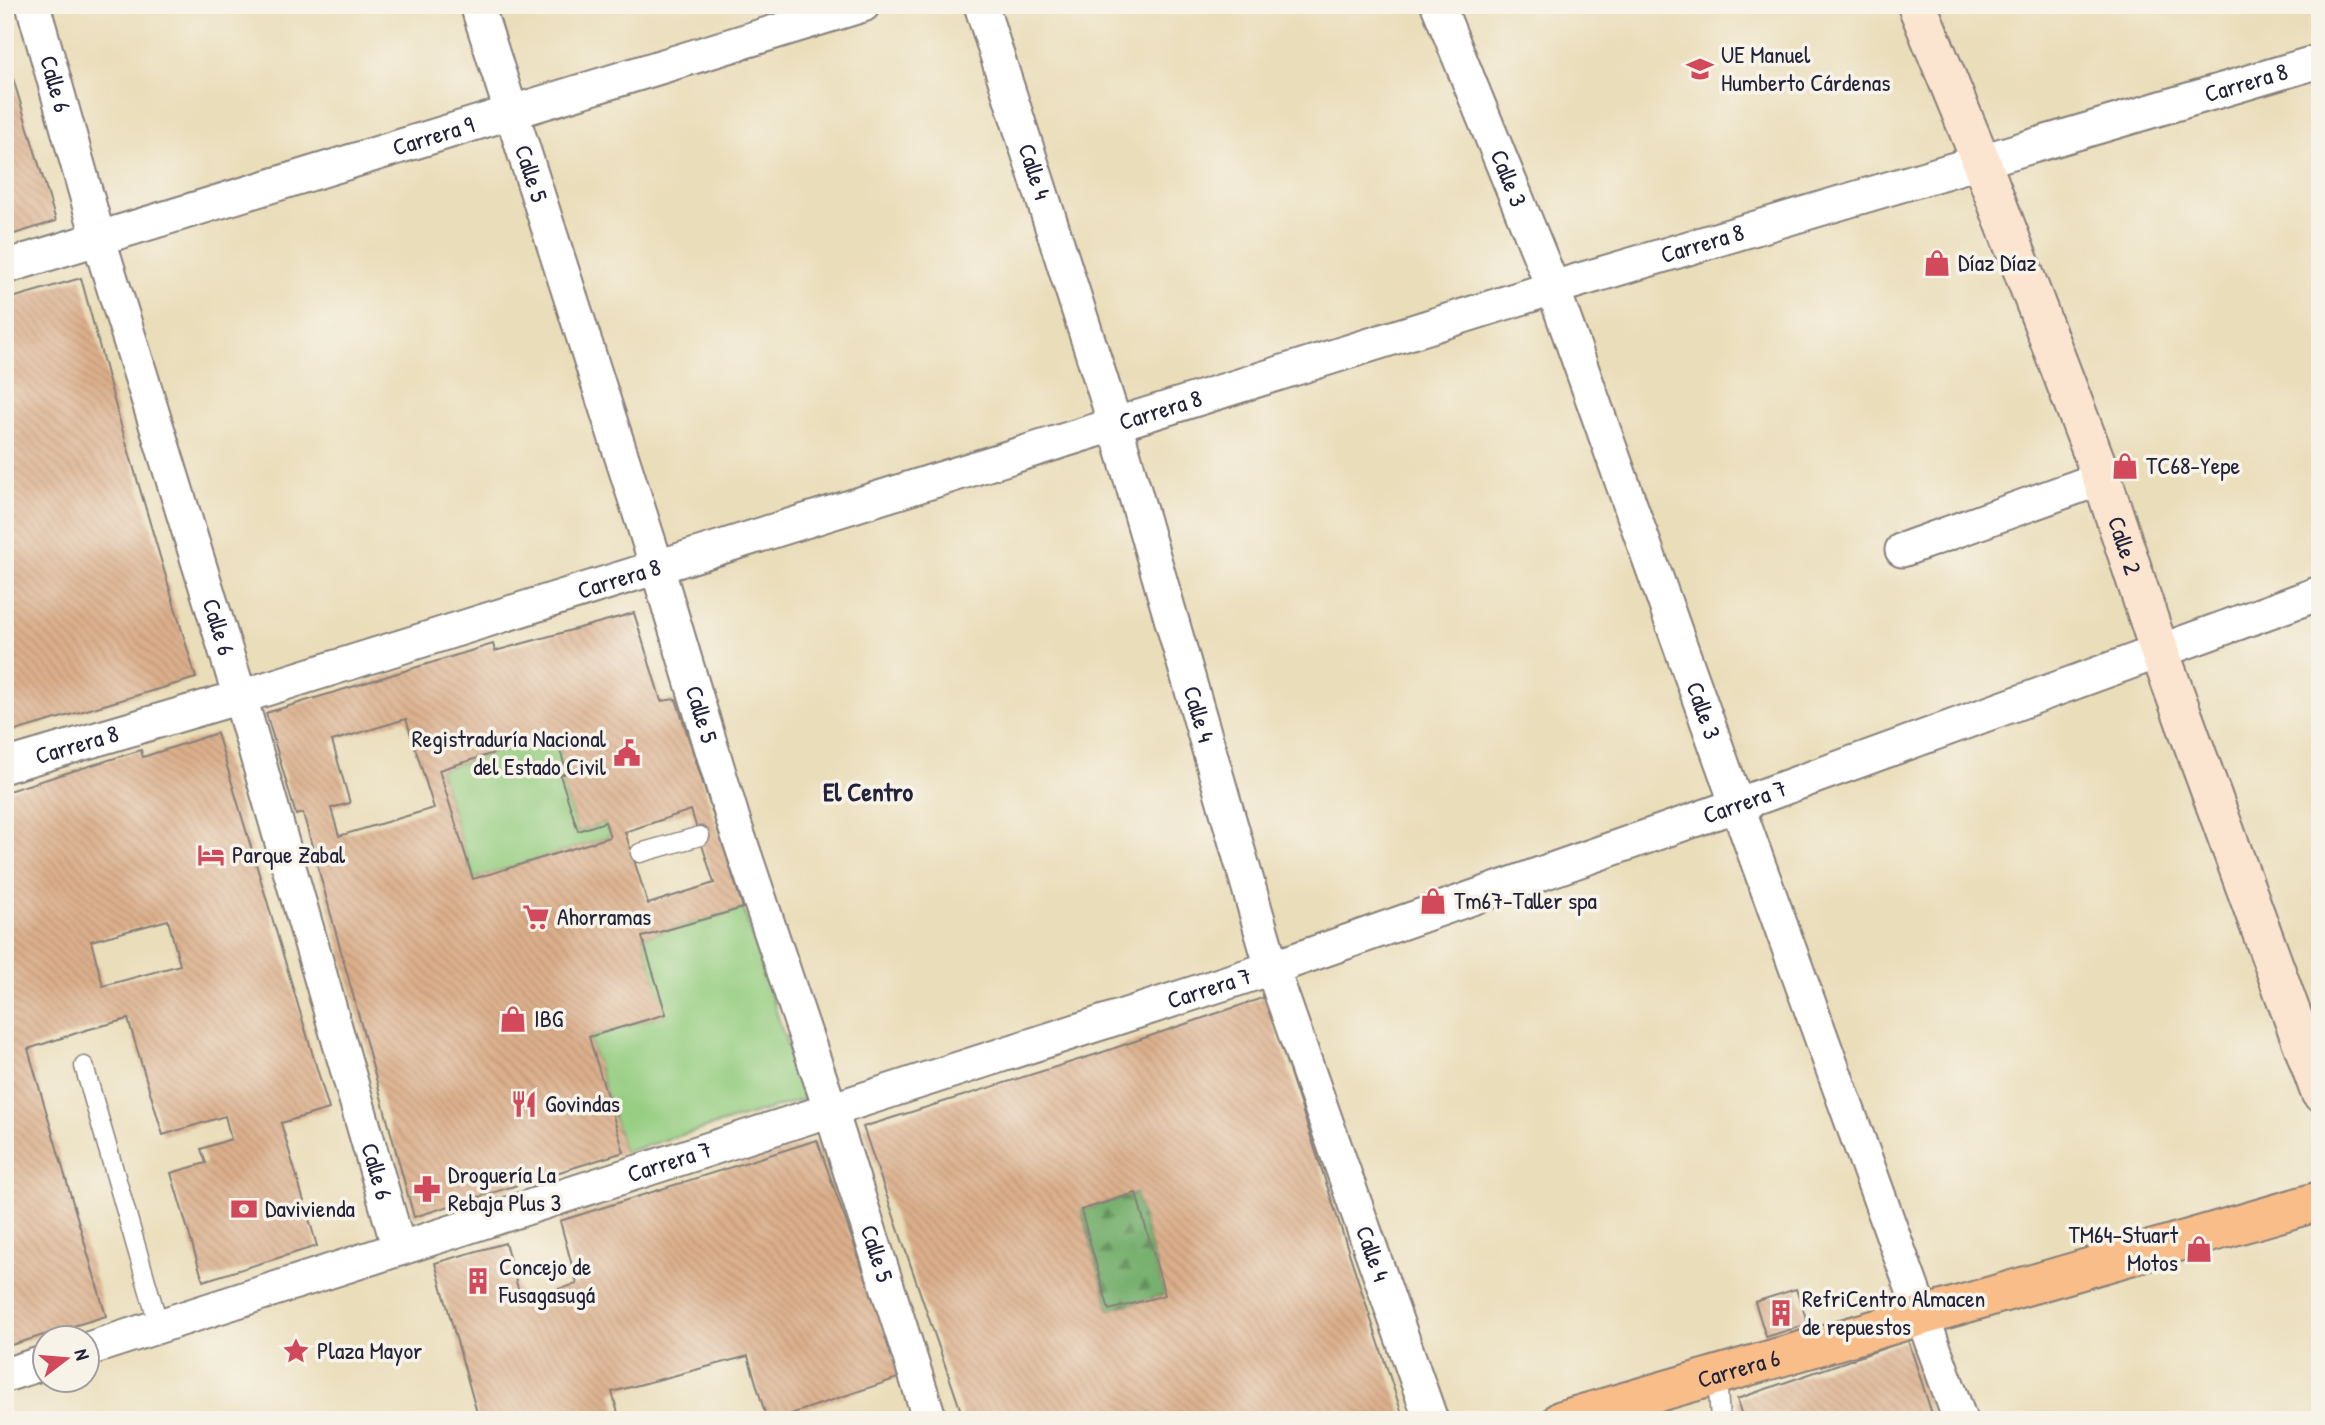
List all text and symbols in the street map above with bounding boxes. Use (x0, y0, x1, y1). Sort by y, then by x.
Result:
place label: UE Manuel Humberto Cárdenas (1721, 38, 1891, 98)
street label: Calle 6 (33, 52, 79, 116)
school or university icon: UE Manuel Humberto Cárdenas (1685, 54, 1715, 84)
street label: Carrera 8 (2200, 54, 2291, 109)
street label: Carrera 9 (388, 108, 478, 163)
street label: Calle 4 (1011, 139, 1059, 203)
street label: Calle 5 (508, 141, 556, 206)
street label: Calle 3 (1483, 145, 1535, 211)
street label: Carrera 8 (1657, 215, 1748, 270)
place label: Díaz Díaz (1958, 246, 2036, 278)
shop icon: Díaz Díaz (1922, 248, 1952, 278)
street label: Carrera 8 (1115, 381, 1206, 437)
place label: TC68-Yepe (2146, 449, 2240, 481)
shop icon: TC68-Yepe (2110, 451, 2140, 481)
street label: Calle 2 (2101, 512, 2150, 578)
street label: Carrera 8 (573, 550, 664, 606)
street label: Calle 6 (196, 594, 243, 659)
street label: Calle 3 (1679, 677, 1729, 743)
street label: Calle 5 (679, 682, 726, 747)
street label: Calle 4 (1176, 682, 1223, 746)
street label: Carrera 8 (31, 717, 122, 771)
place label: Registraduría Nacional del Estado Civil (412, 722, 607, 782)
public building icon: Registraduría Nacional del Estado Civil (612, 738, 642, 768)
street label: Carrera 7 (1698, 771, 1791, 831)
district label: El Centro (823, 774, 914, 809)
place label: Parque Zabal (232, 838, 346, 870)
hotel icon: Parque Zabal (196, 840, 226, 870)
place label: Tm67-Taller spa (1454, 884, 1597, 916)
shop icon: Tm67-Taller spa (1418, 886, 1448, 916)
place label: Ahorramas (557, 900, 651, 932)
supermarket icon: Ahorramas (521, 902, 551, 932)
street label: Carrera 7 (1163, 959, 1255, 1016)
place label: IBG (534, 1002, 564, 1034)
shop icon: IBG (498, 1004, 528, 1034)
place label: Govindas (545, 1087, 620, 1119)
restaurant icon: Govindas (509, 1089, 539, 1119)
street label: Carrera 7 (623, 1132, 716, 1189)
street label: Calle 6 (354, 1139, 401, 1203)
place label: Droguería La Rebaja Plus 3 (448, 1158, 561, 1218)
pharmacy icon: Droguería La Rebaja Plus 3 (412, 1174, 442, 1204)
place label: Davivienda (265, 1192, 355, 1224)
bank icon: Davivienda (229, 1194, 259, 1224)
place label: TM64-Stuart Motos (2068, 1218, 2179, 1278)
street label: Calle 5 (853, 1221, 902, 1286)
street label: Calle 4 (1349, 1221, 1398, 1286)
shop icon: TM64-Stuart Motos (2184, 1234, 2214, 1264)
place label: Concejo de Fusagasugá (498, 1250, 595, 1310)
building icon: Concejo de Fusagasugá (463, 1266, 493, 1296)
place label: RefriCentro Almacen de repuestos (1802, 1282, 1985, 1342)
building icon: RefriCentro Almacen de repuestos (1766, 1298, 1796, 1328)
north arrow (32, 1324, 102, 1394)
place label: Plaza Mayor (317, 1334, 422, 1366)
place icon: Plaza Mayor (281, 1336, 311, 1366)
street label: Carrera 6 (1693, 1341, 1783, 1395)
text: N (68, 1346, 96, 1363)

